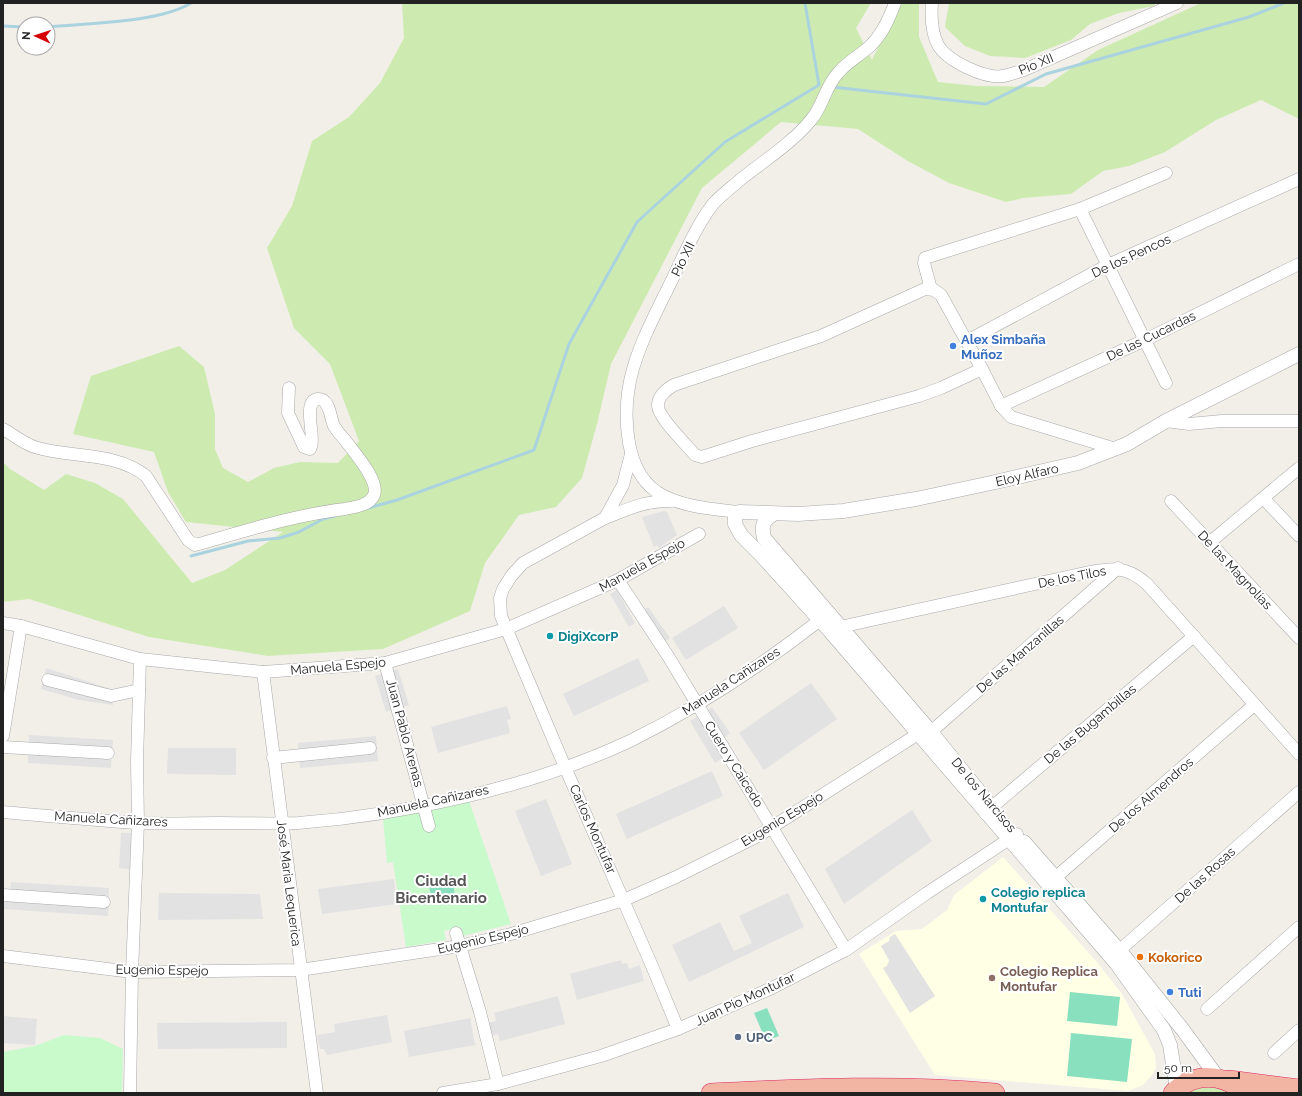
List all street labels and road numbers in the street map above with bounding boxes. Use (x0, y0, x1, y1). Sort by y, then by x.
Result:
street label: Pío XII (1016, 50, 1056, 78)
street label: De los Pencos (1089, 231, 1173, 281)
street label: Pío XII (668, 239, 698, 279)
street label: De las Cucardas (1104, 308, 1198, 364)
street label: Eloy Alfaro (994, 460, 1060, 490)
street label: De las Magnolias (1195, 528, 1275, 612)
street label: Manuela Espejo (596, 535, 688, 595)
street label: De los Tilos (1037, 563, 1107, 591)
street label: De las Manzanillas (973, 612, 1067, 696)
street label: Manuela Cañizares (679, 644, 783, 718)
street label: Manuela Espejo (290, 654, 387, 678)
street label: Juan Pablo Arenas (383, 677, 427, 789)
street label: De las Bugambillas (1041, 681, 1139, 767)
street label: Cuero y Caicedo (701, 718, 767, 810)
street label: De los Almendros (1106, 754, 1196, 836)
street label: De los Narcisos (948, 755, 1020, 835)
street label: Manuela Cañizares (376, 782, 490, 820)
street label: Carlos Montufar (567, 782, 620, 876)
street label: Eugenio Espejo (738, 788, 826, 849)
street label: Manuela Cañizares (54, 809, 168, 829)
street label: José Maria Lequerica (274, 819, 304, 947)
street label: De las Rosas (1172, 844, 1238, 906)
street label: Eugenio Espejo (436, 921, 530, 957)
street label: Eugenio Espejo (115, 962, 209, 978)
street label: Juan Pio Montufar (693, 969, 798, 1029)

